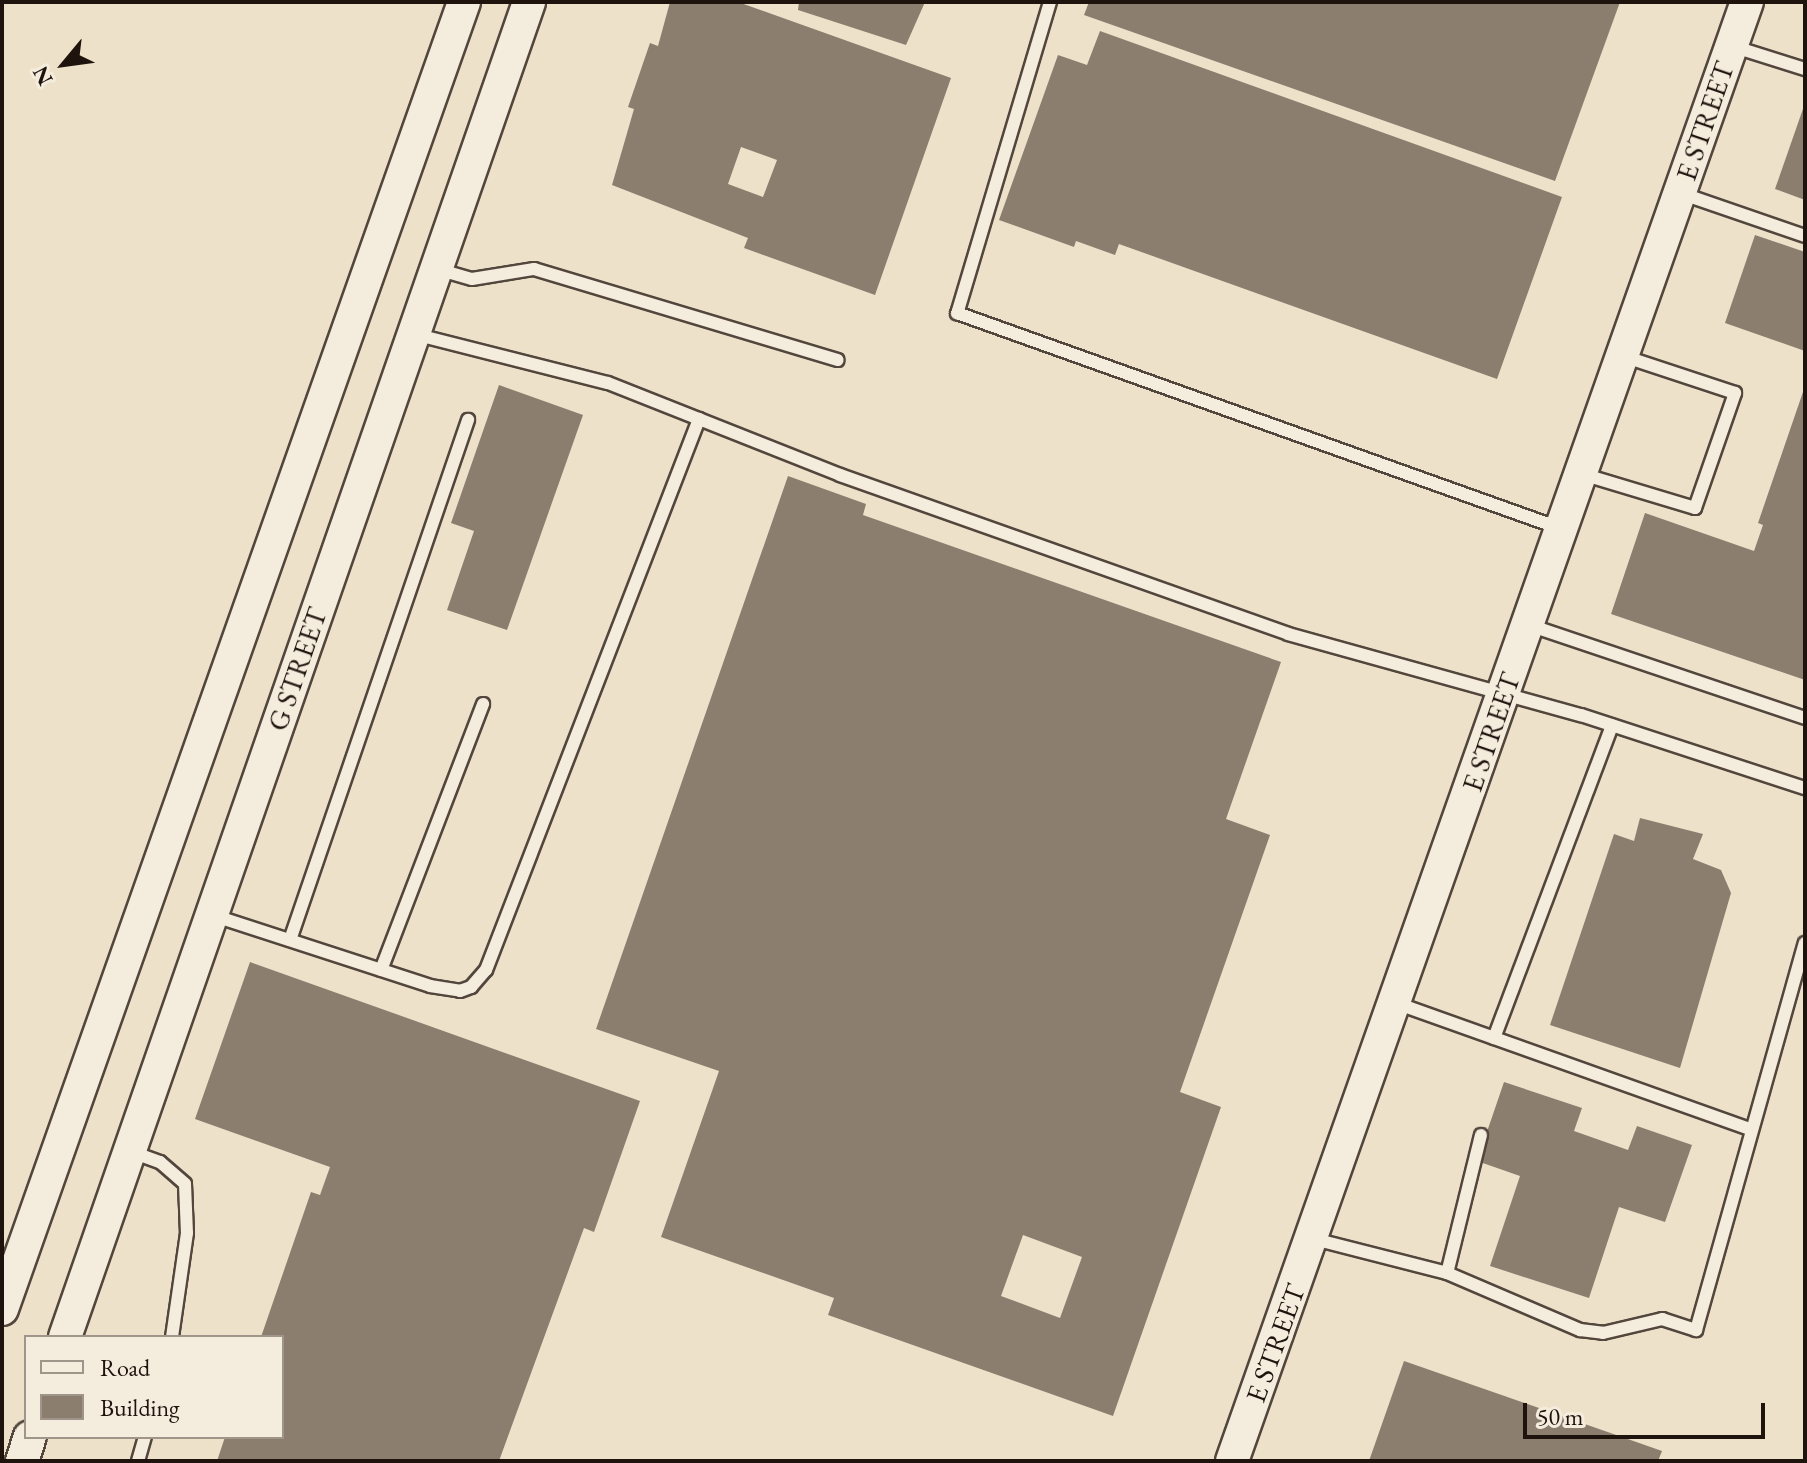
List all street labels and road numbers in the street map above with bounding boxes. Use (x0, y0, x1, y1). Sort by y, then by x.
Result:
street label: E STREET (1669, 57, 1741, 185)
street label: G STREET (260, 603, 334, 735)
street label: E STREET (1455, 668, 1527, 796)
street label: E STREET (1238, 1279, 1312, 1407)

